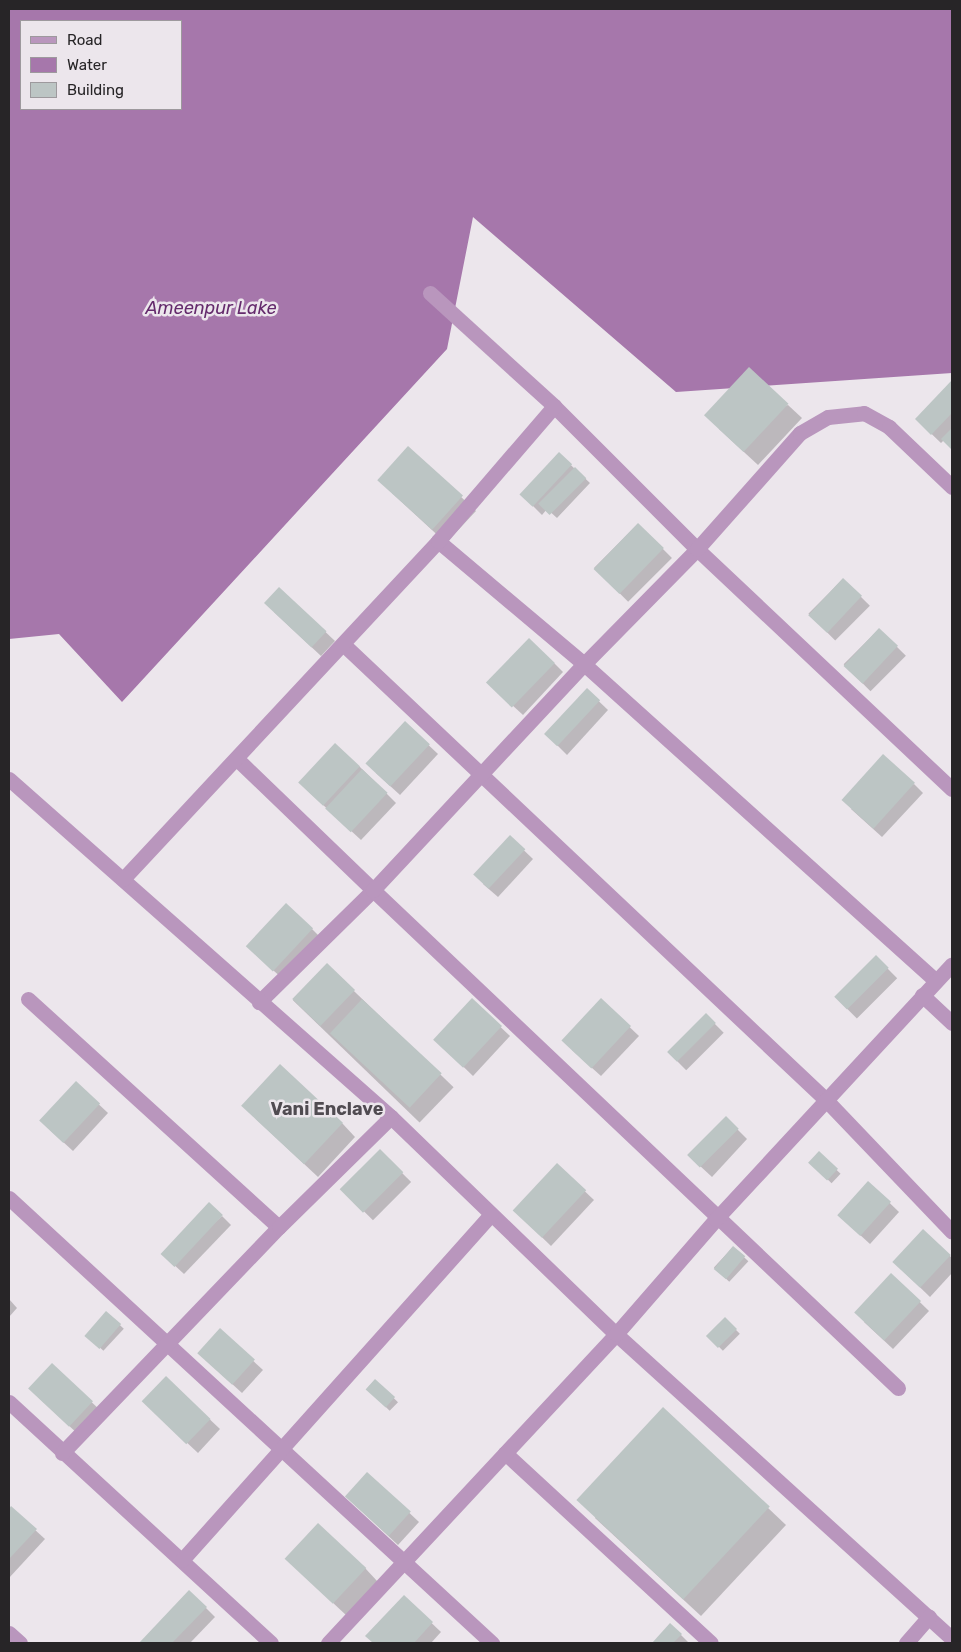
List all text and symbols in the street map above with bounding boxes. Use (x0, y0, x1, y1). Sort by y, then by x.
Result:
legend (20, 20, 182, 110)
text: Road (67, 31, 103, 49)
text: Water (67, 56, 107, 74)
text: Building (67, 81, 124, 99)
water label: Ameenpur Lake (145, 297, 277, 319)
district label: Vani Enclave (271, 1098, 383, 1120)

